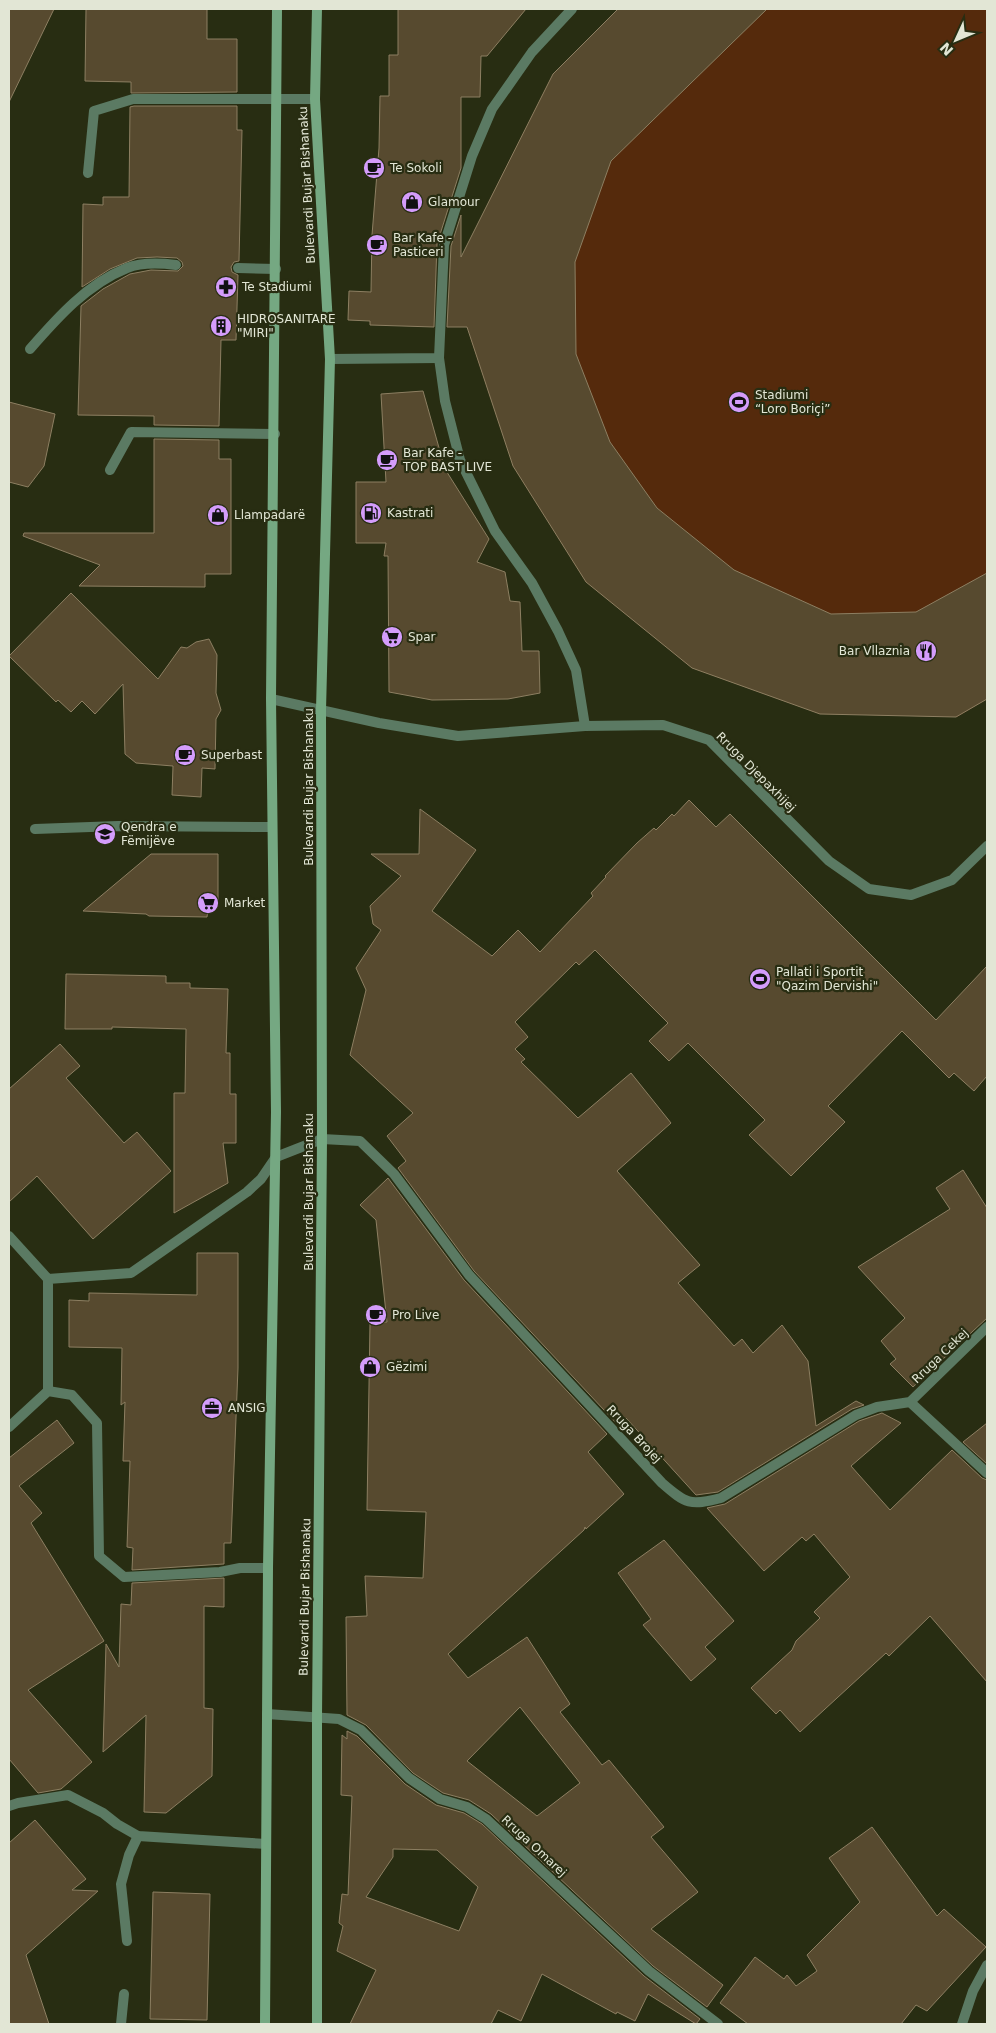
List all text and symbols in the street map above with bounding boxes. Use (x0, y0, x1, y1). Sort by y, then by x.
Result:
north arrow (931, 15, 981, 65)
text: N (937, 39, 956, 59)
street label: Bulevardi Bujar Bishanaku (296, 106, 318, 264)
cafe icon: Te Sokoli (362, 156, 386, 180)
place label: Te Sokoli (389, 161, 442, 175)
shop icon: Glamour (400, 190, 424, 214)
place label: Glamour (428, 195, 480, 209)
place label: Bar Kafe - Pasticeri (393, 231, 452, 259)
cafe icon: Bar Kafe - Pasticeri (365, 233, 389, 257)
pharmacy icon: Te Stadiumi (214, 275, 238, 299)
place label: Te Stadiumi (241, 280, 312, 294)
place label: HIDROSANITARE "MIRI" (237, 312, 336, 340)
building icon: HIDROSANITARE "MIRI" (209, 314, 233, 338)
place label: Stadiumi “Loro Boriçi” (755, 388, 830, 416)
sports icon: Stadiumi “Loro Boriçi” (727, 390, 751, 414)
place label: Bar Kafe - TOP BAST LIVE (402, 446, 492, 474)
cafe icon: Bar Kafe - TOP BAST LIVE (375, 448, 399, 472)
fuel station icon: Kastrati (359, 501, 383, 525)
shop icon: Llampadarë (206, 503, 230, 527)
place label: Kastrati (387, 506, 433, 520)
place label: Llampadarë (234, 508, 305, 522)
supermarket icon: Spar (380, 625, 404, 649)
place label: Spar (408, 630, 436, 644)
restaurant icon: Bar Vllaznia (914, 639, 938, 663)
place label: Bar Vllaznia (839, 644, 910, 658)
street label: Bulevardi Bujar Bishanaku (302, 708, 316, 866)
street label: Rruga Djepaxhijej (713, 729, 799, 815)
cafe icon: Superbast (173, 743, 197, 767)
place label: Superbast (201, 748, 262, 762)
place label: Qendra e Fëmijëve (121, 820, 177, 848)
school or university icon: Qendra e Fëmijëve (93, 822, 117, 846)
supermarket icon: Market (196, 891, 220, 915)
place label: Market (224, 896, 266, 910)
place label: Pallati i Sportit "Qazim Dervishi" (776, 965, 878, 993)
sports icon: Pallati i Sportit "Qazim Dervishi" (748, 967, 772, 991)
street label: Bulevardi Bujar Bishanaku (302, 1113, 316, 1271)
cafe icon: Pro Live (364, 1303, 388, 1327)
place label: Pro Live (392, 1308, 439, 1322)
street label: Rruga Cekej (909, 1326, 971, 1386)
shop icon: Gëzimi (358, 1355, 382, 1379)
place label: Gëzimi (386, 1360, 427, 1374)
office icon: ANSIG (200, 1396, 224, 1420)
place label: ANSIG (228, 1401, 266, 1415)
street label: Rruga Brojej (604, 1402, 664, 1466)
street label: Bulevardi Bujar Bishanaku (297, 1518, 313, 1676)
street label: Rruga Omarej (499, 1812, 569, 1880)

